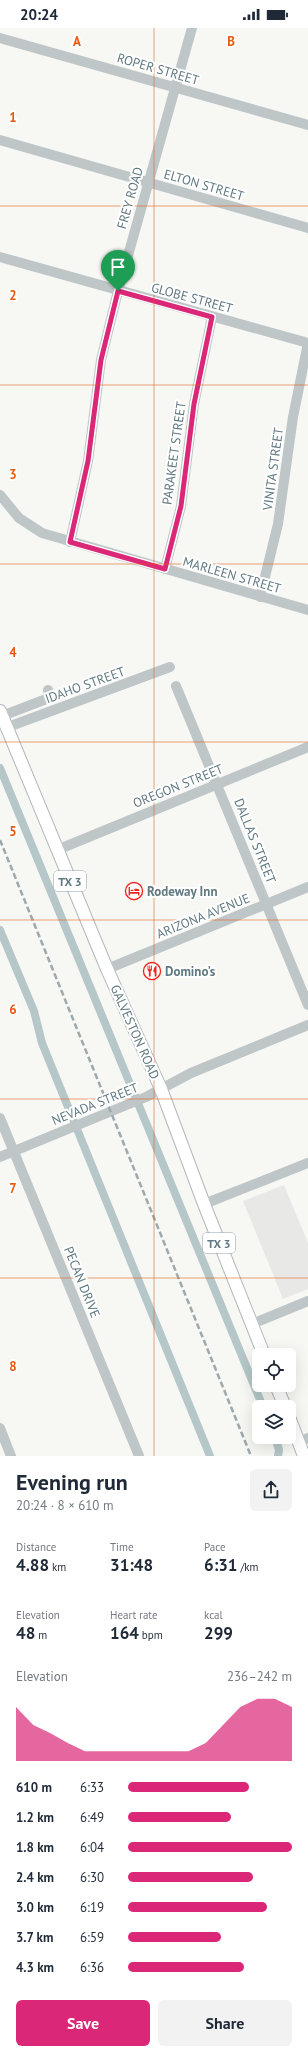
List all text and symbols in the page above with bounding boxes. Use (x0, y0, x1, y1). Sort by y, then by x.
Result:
text: 20:24 (20, 5, 58, 24)
text: A (73, 33, 81, 50)
text: B (227, 33, 235, 50)
street label: ROPER STREET (115, 49, 201, 89)
text: 1 (9, 109, 17, 126)
street label: FREY ROAD (113, 165, 147, 231)
street label: ELTON STREET (162, 165, 246, 205)
pin (101, 250, 135, 291)
icon: arrive (107, 256, 129, 278)
street label: GLOBE STREET (149, 279, 235, 317)
text: 2 (9, 287, 17, 304)
street label: PARAKEET STREET (158, 400, 190, 506)
street label: VINITA STREET (259, 426, 287, 513)
text: 3 (9, 466, 17, 483)
street label: MARLEEN STREET (181, 553, 283, 597)
text: 4 (9, 644, 17, 661)
street label: IDAHO STREET (43, 663, 127, 707)
street label: OREGON STREET (130, 760, 226, 812)
street label: DALLAS STREET (230, 796, 280, 886)
text: 5 (9, 823, 17, 840)
road number: TX 3 (54, 871, 86, 891)
hotel icon: Rodeway Inn (124, 881, 144, 901)
place label: Rodeway Inn (147, 883, 217, 900)
street label: ARIZONA AVENUE (154, 890, 252, 942)
restaurant icon: Domino's (142, 961, 162, 981)
place label: Domino's (165, 963, 216, 980)
street label: GALVESTON ROAD (107, 982, 163, 1082)
text: 6 (9, 1001, 17, 1018)
street label: NEVADA STREET (49, 1079, 141, 1129)
text: 7 (9, 1180, 17, 1197)
road number: TX 3 (203, 1233, 235, 1253)
street label: PECAN DRIVE (60, 1244, 104, 1320)
map controls (252, 1348, 296, 1444)
button: locate (252, 1348, 296, 1392)
text: 8 (9, 1358, 17, 1375)
button: layers (252, 1400, 296, 1444)
text: Evening run (16, 1468, 128, 1496)
button: share (250, 1469, 292, 1511)
text: 20:24 · 8 × 610 m (16, 1497, 113, 1514)
text: Distance (16, 1540, 56, 1554)
text: Time (110, 1540, 134, 1554)
text: Pace (204, 1540, 226, 1554)
text: 4.88 (16, 1554, 49, 1576)
text: 31:48 (110, 1554, 153, 1576)
text: 6:31 (204, 1554, 238, 1576)
text: km (49, 1560, 66, 1574)
text: /km (238, 1560, 259, 1574)
text: Elevation (16, 1608, 60, 1622)
text: Heart rate (110, 1608, 158, 1622)
text: kcal (204, 1608, 223, 1622)
text: 48 (16, 1622, 35, 1644)
text: 164 (110, 1622, 139, 1644)
text: 299 (204, 1622, 233, 1644)
text: m (35, 1628, 47, 1642)
text: bpm (139, 1628, 163, 1642)
text: Elevation (16, 1668, 68, 1685)
text: 236–242 m (227, 1668, 292, 1685)
text: 610 m (16, 1779, 52, 1796)
text: 6:33 (80, 1779, 104, 1796)
text: 1.2 km (16, 1809, 54, 1826)
text: 6:49 (80, 1809, 104, 1826)
text: 1.8 km (16, 1839, 54, 1856)
text: 6:04 (80, 1839, 104, 1856)
text: 2.4 km (16, 1869, 54, 1886)
text: 6:30 (80, 1869, 104, 1886)
text: 3.0 km (16, 1899, 54, 1916)
text: 6:19 (80, 1899, 104, 1916)
text: 3.7 km (16, 1929, 53, 1946)
text: 6:59 (80, 1929, 104, 1946)
text: 4.3 km (16, 1959, 54, 1976)
text: 6:36 (80, 1959, 104, 1976)
button: Save (16, 2000, 150, 2046)
button: Share (158, 2000, 292, 2046)

